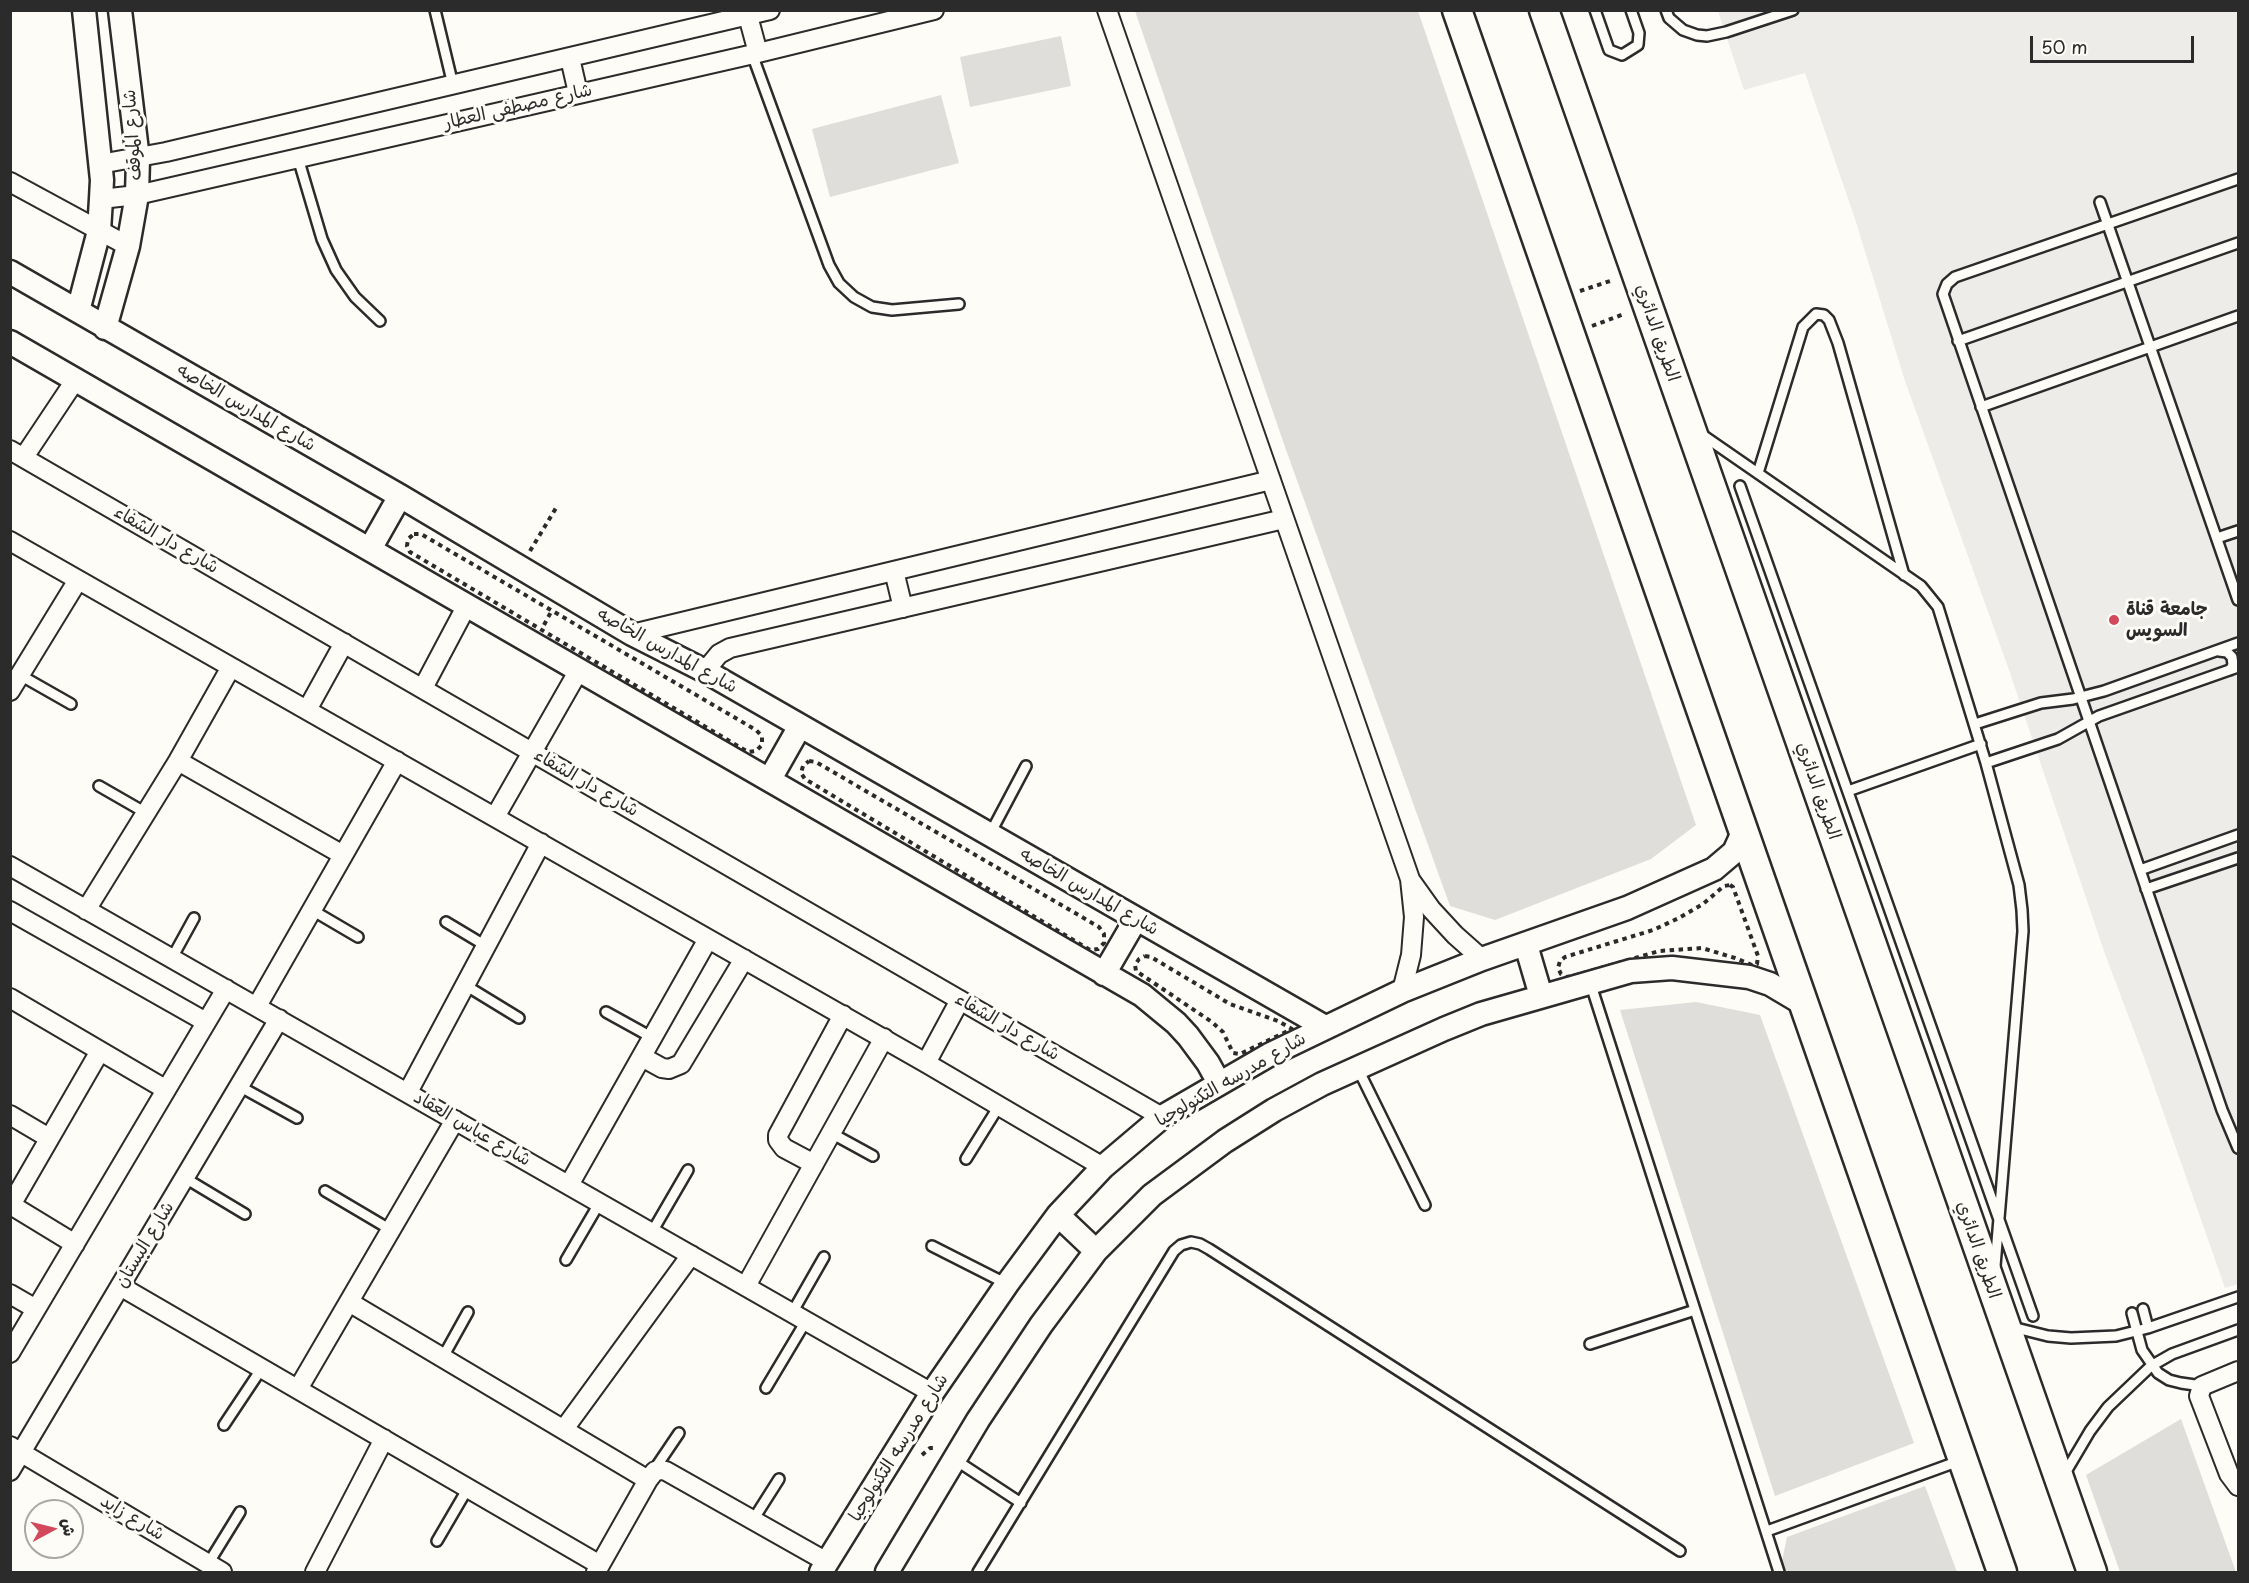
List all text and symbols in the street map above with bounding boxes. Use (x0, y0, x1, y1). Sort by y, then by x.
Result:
scale bar (2033, 24, 2196, 62)
text: 50 m (2041, 33, 2088, 60)
street label: شارع مصطفى العطار (442, 79, 594, 135)
street label: شارع الموقف (119, 89, 147, 181)
street label: الطريق الدائري (1630, 281, 1684, 385)
street label: شارع المدارس الخاصه (173, 359, 319, 457)
street label: شارع دار الشفاء (110, 501, 222, 579)
place label: جامعة قناة السويس (2126, 599, 2208, 642)
street label: شارع المدارس الخاصه (593, 604, 741, 698)
marker: جامعة قناة السويس (2107, 613, 2121, 627)
street label: الطريق الدائري (1791, 739, 1845, 843)
street label: شارع دار الشفاء (530, 744, 642, 822)
street label: شارع المدارس الخاصه (1016, 843, 1162, 941)
street label: شارع دار الشفاء (951, 988, 1063, 1066)
street label: شارع مدرسه التكنولوجيا (1152, 1028, 1310, 1132)
street label: شارع عباس العقاد (410, 1087, 534, 1171)
street label: شارع البستان (111, 1198, 179, 1292)
street label: الطريق الدائري (1951, 1198, 2005, 1302)
street label: شارع مدرسه التكنولوجيا (845, 1370, 953, 1526)
street label: شارع زايد (96, 1490, 168, 1546)
north arrow (24, 1499, 84, 1559)
text: ش (57, 1517, 83, 1537)

